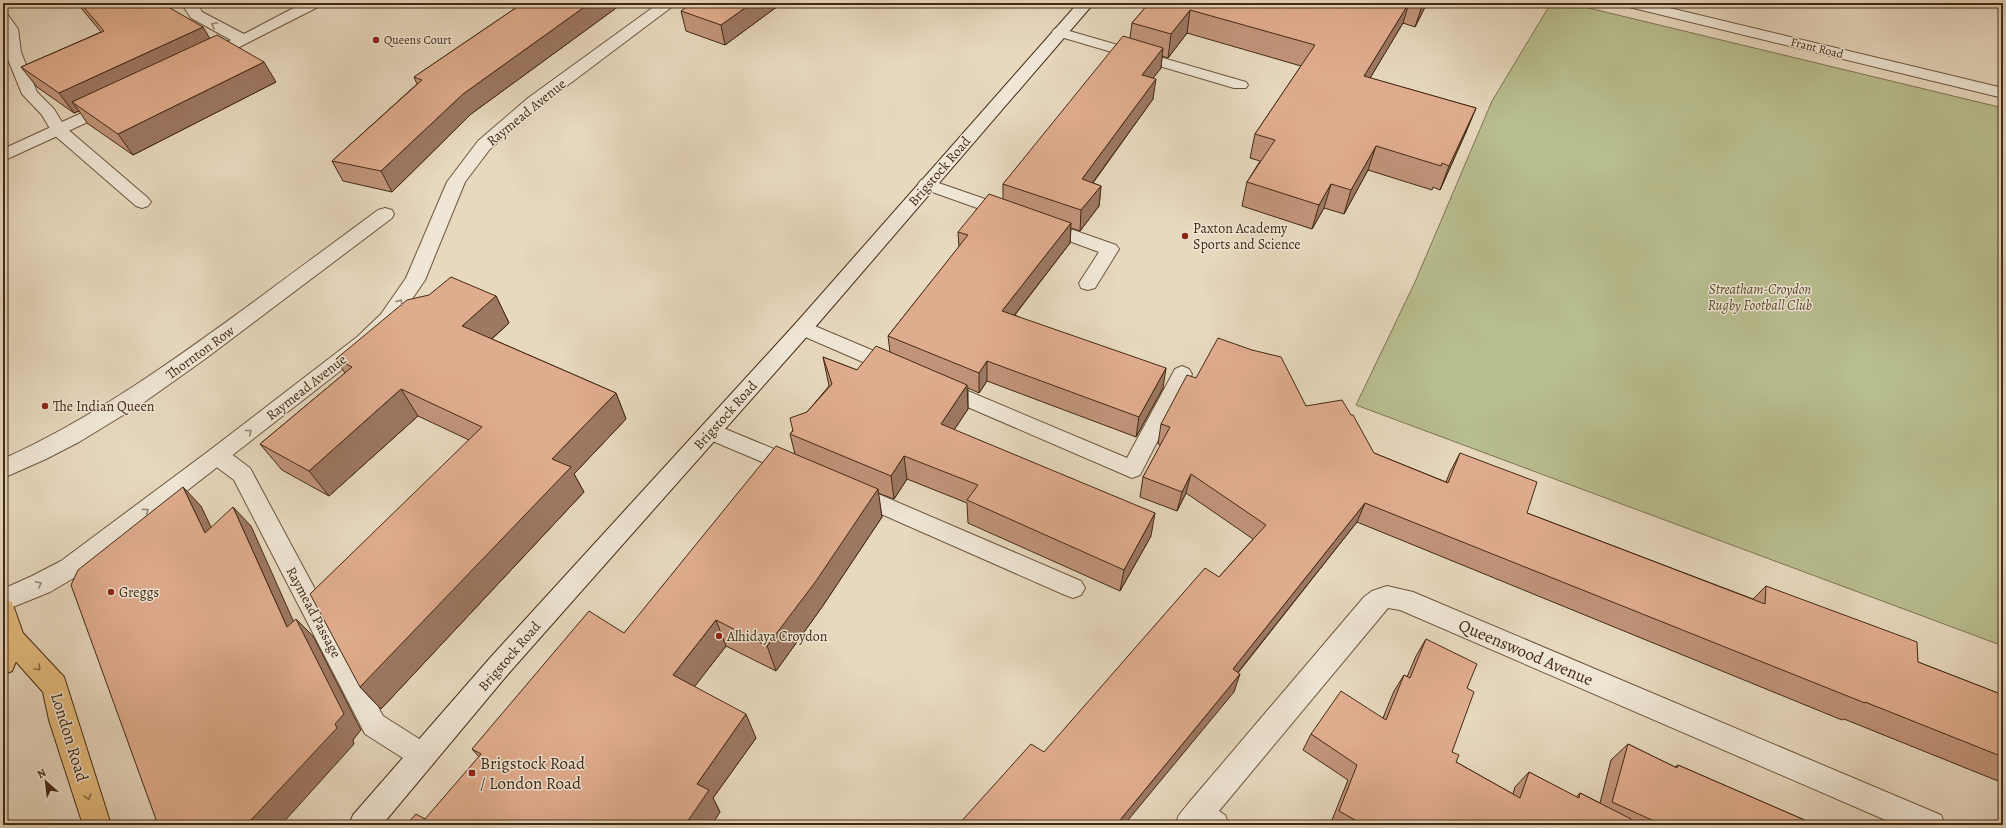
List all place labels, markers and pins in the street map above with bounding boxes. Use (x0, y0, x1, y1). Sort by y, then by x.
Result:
place label: Queens Court (384, 32, 452, 48)
marker: Queens Court (371, 35, 381, 45)
place label: Paxton Academy Sports and Science (1193, 219, 1301, 254)
marker: Paxton Academy Sports and Science (1180, 231, 1190, 241)
place label: The Indian Queen (53, 397, 155, 416)
marker: The Indian Queen (40, 401, 50, 411)
place label: Greggs (119, 583, 159, 602)
marker: Greggs (106, 587, 116, 597)
place label: Alhidaya Croydon (726, 627, 828, 646)
marker: Alhidaya Croydon (714, 631, 724, 641)
place label: Brigstock Road / London Road (480, 752, 586, 795)
marker: Brigstock Road / London Road (467, 768, 477, 778)

